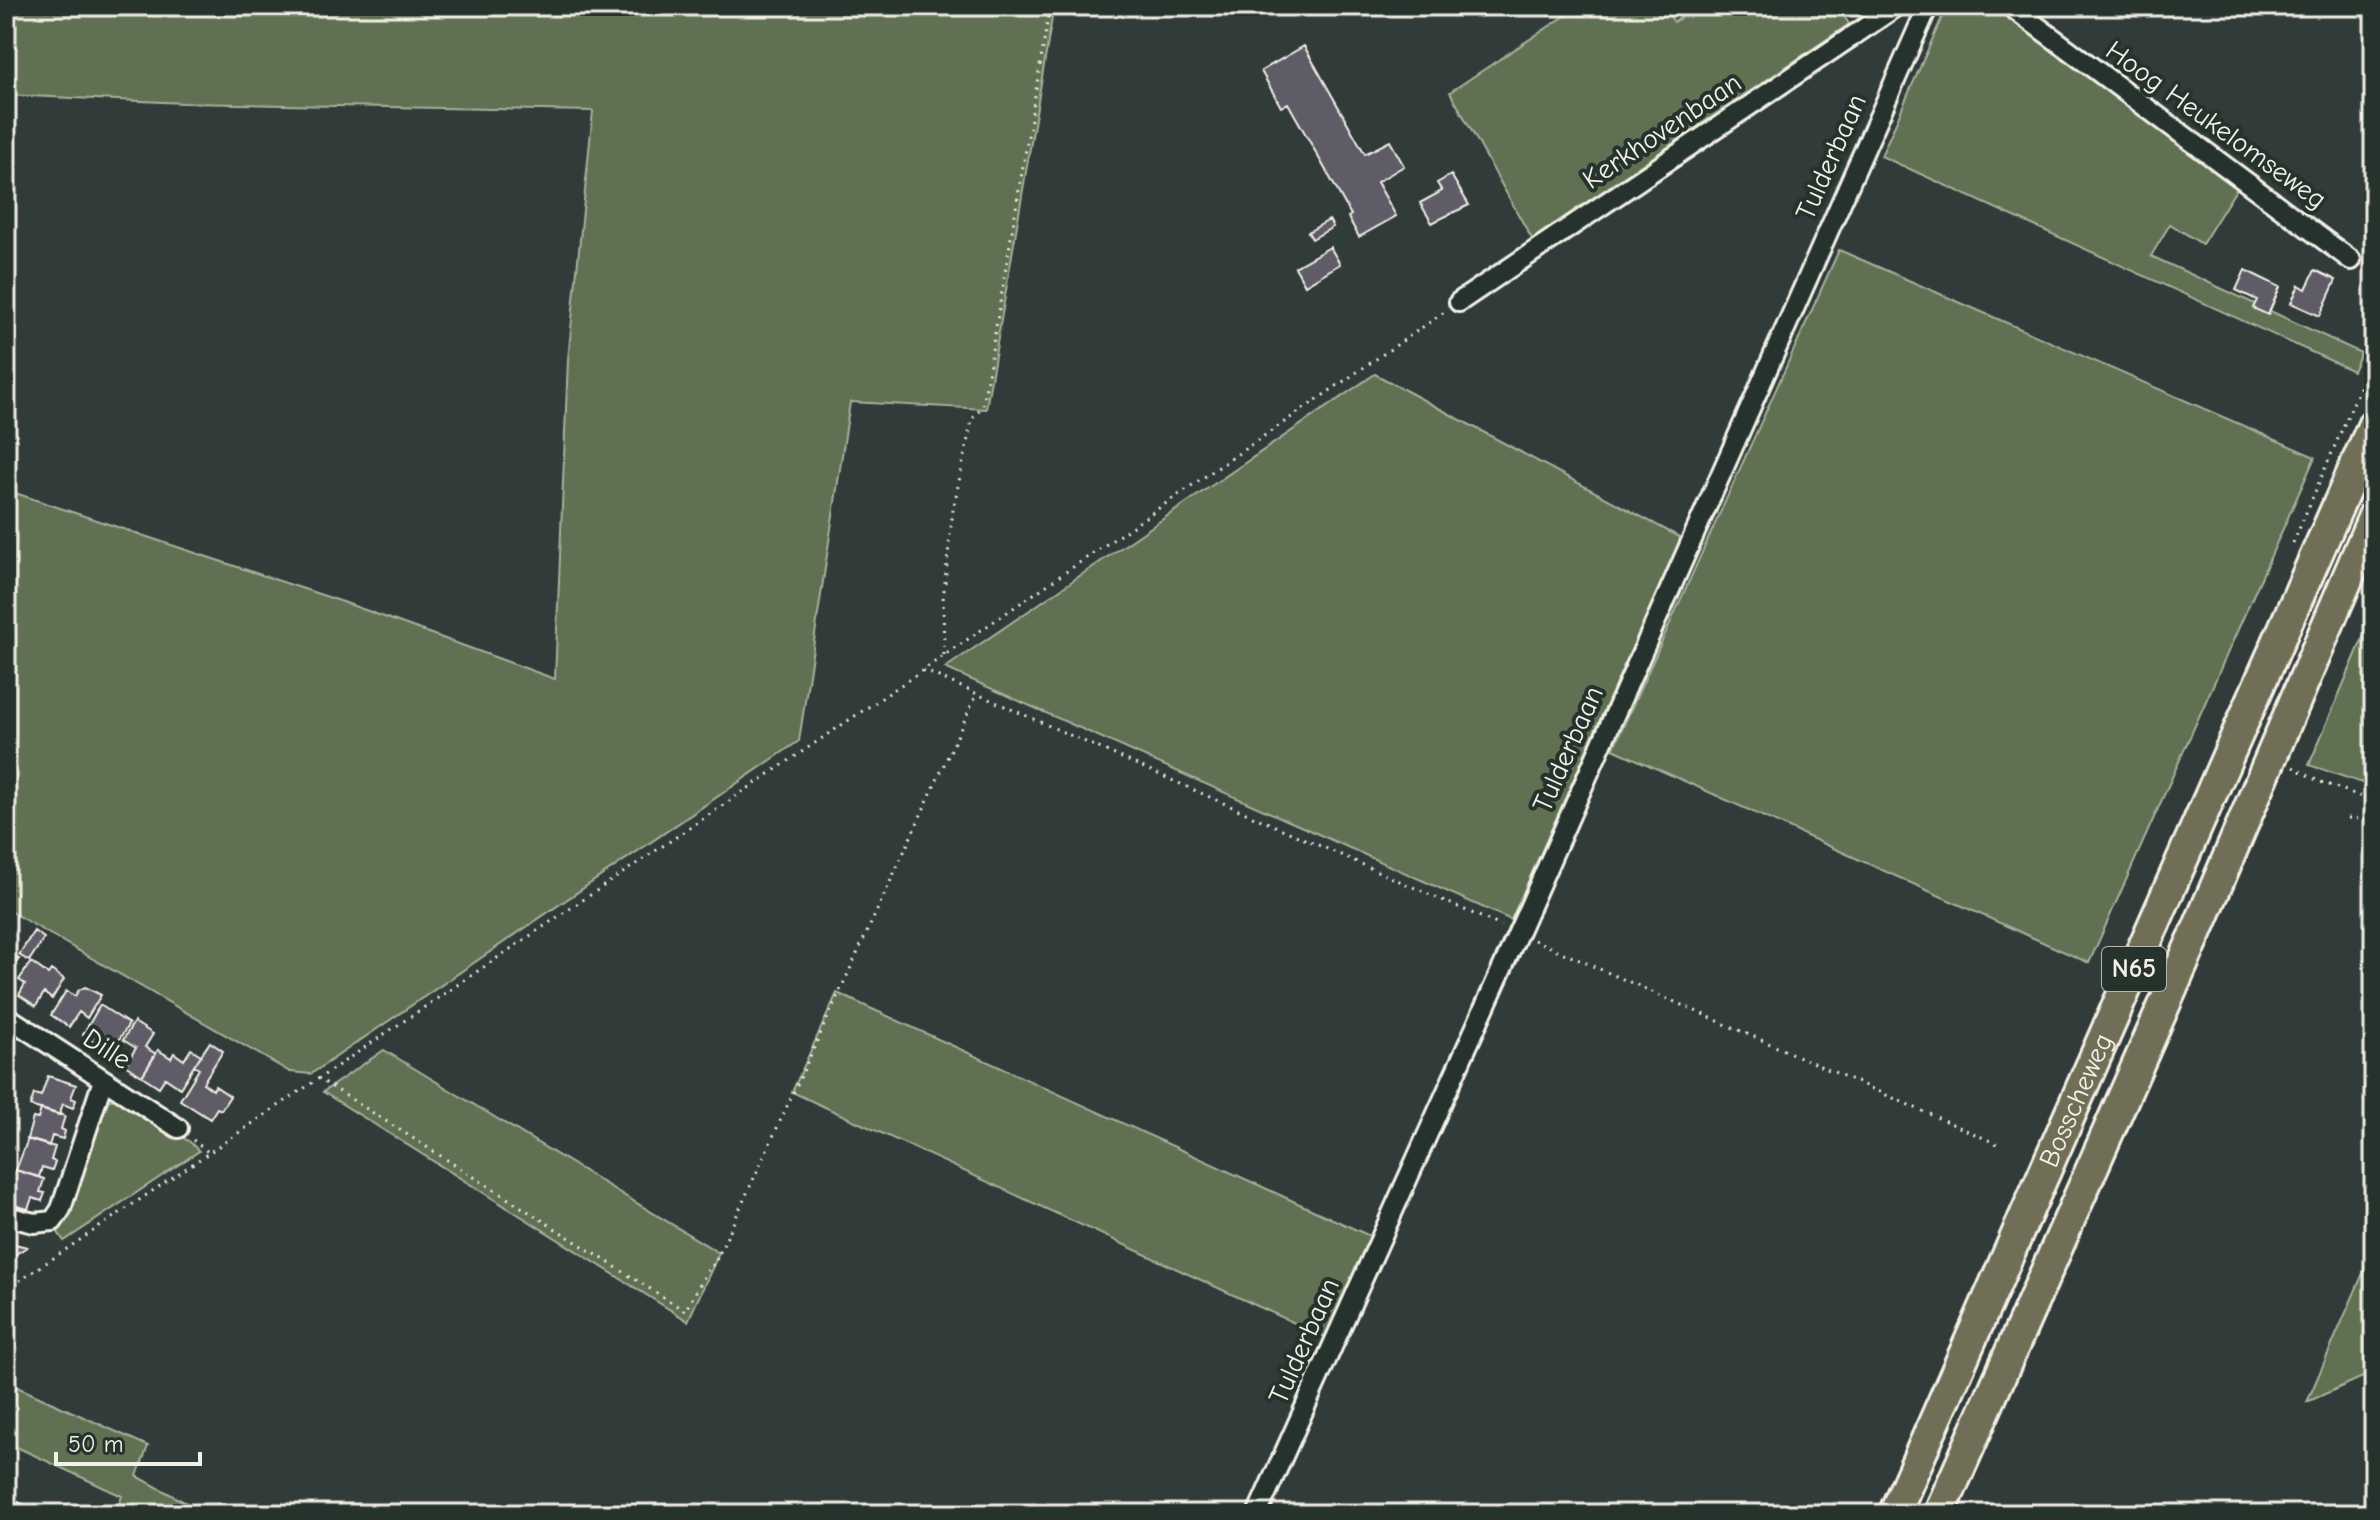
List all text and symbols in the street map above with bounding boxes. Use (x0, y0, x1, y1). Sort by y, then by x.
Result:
street label: Hoog Heukelomseweg (2100, 34, 2332, 216)
street label: Kerkhovenbaan (1577, 66, 1747, 196)
street label: Tulderbaan (1789, 89, 1873, 225)
street label: Tulderbaan (1526, 681, 1610, 817)
road number: N65 (2102, 947, 2166, 991)
street label: Dille (77, 1022, 137, 1076)
street label: Bosscheweg (2033, 1028, 2120, 1172)
street label: Tulderbaan (1262, 1273, 1346, 1409)
scale bar (56, 1416, 200, 1466)
text: 50 m (68, 1430, 124, 1458)

